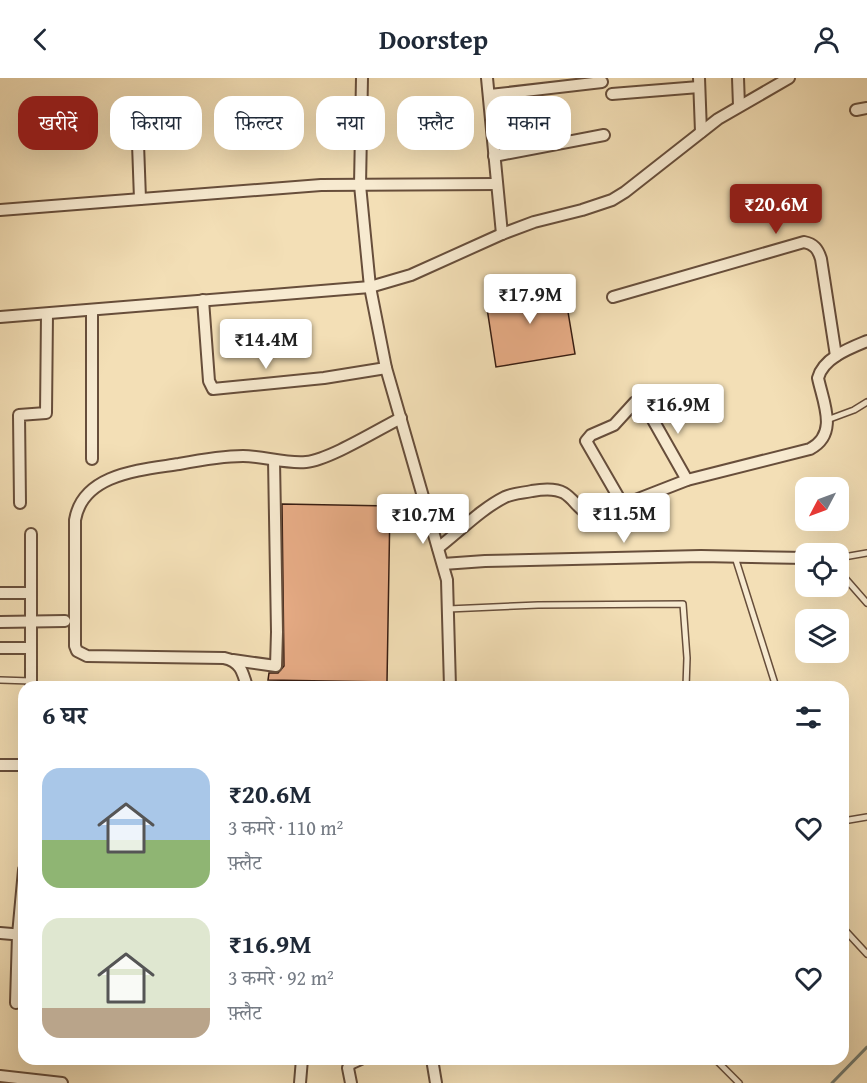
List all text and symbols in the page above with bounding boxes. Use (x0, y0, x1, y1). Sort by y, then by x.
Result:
text: Doorstep (379, 19, 488, 59)
icon: back (24, 23, 57, 56)
icon: person (810, 23, 843, 56)
chip: खरीदें (18, 96, 98, 150)
chip: किराया (110, 96, 202, 150)
chip: फ़िल्टर (214, 96, 304, 150)
chip: नया (316, 96, 385, 150)
chip: फ़्लैट (397, 96, 474, 150)
chip: मकान (486, 96, 571, 150)
pin: ₹20.6M (727, 184, 825, 235)
text: ₹20.6M (744, 189, 808, 218)
pin: ₹17.9M (481, 274, 579, 325)
text: ₹17.9M (498, 279, 562, 308)
pin: ₹14.4M (217, 319, 315, 370)
text: ₹14.4M (234, 324, 298, 353)
pin: ₹16.9M (629, 384, 727, 435)
text: ₹16.9M (646, 389, 710, 418)
north arrow (795, 477, 849, 531)
map controls (795, 477, 849, 663)
pin: ₹11.5M (575, 493, 673, 544)
pin: ₹10.7M (374, 494, 472, 545)
text: ₹11.5M (592, 498, 656, 527)
text: ₹10.7M (391, 499, 455, 528)
button: locate (795, 543, 849, 597)
button: layers (795, 609, 849, 663)
text: 6 घर (42, 695, 87, 734)
icon: filters (792, 701, 825, 734)
text: ₹20.6M (228, 774, 312, 813)
icon: home (90, 792, 162, 864)
icon: heart (792, 812, 825, 845)
text: 3 कमरे · 110 m² (228, 813, 343, 842)
text: फ़्लैट (228, 848, 261, 877)
text: ₹16.9M (228, 924, 312, 963)
icon: home (90, 942, 162, 1014)
icon: heart (792, 962, 825, 995)
text: 3 कमरे · 92 m² (228, 963, 334, 992)
text: फ़्लैट (228, 998, 261, 1027)

